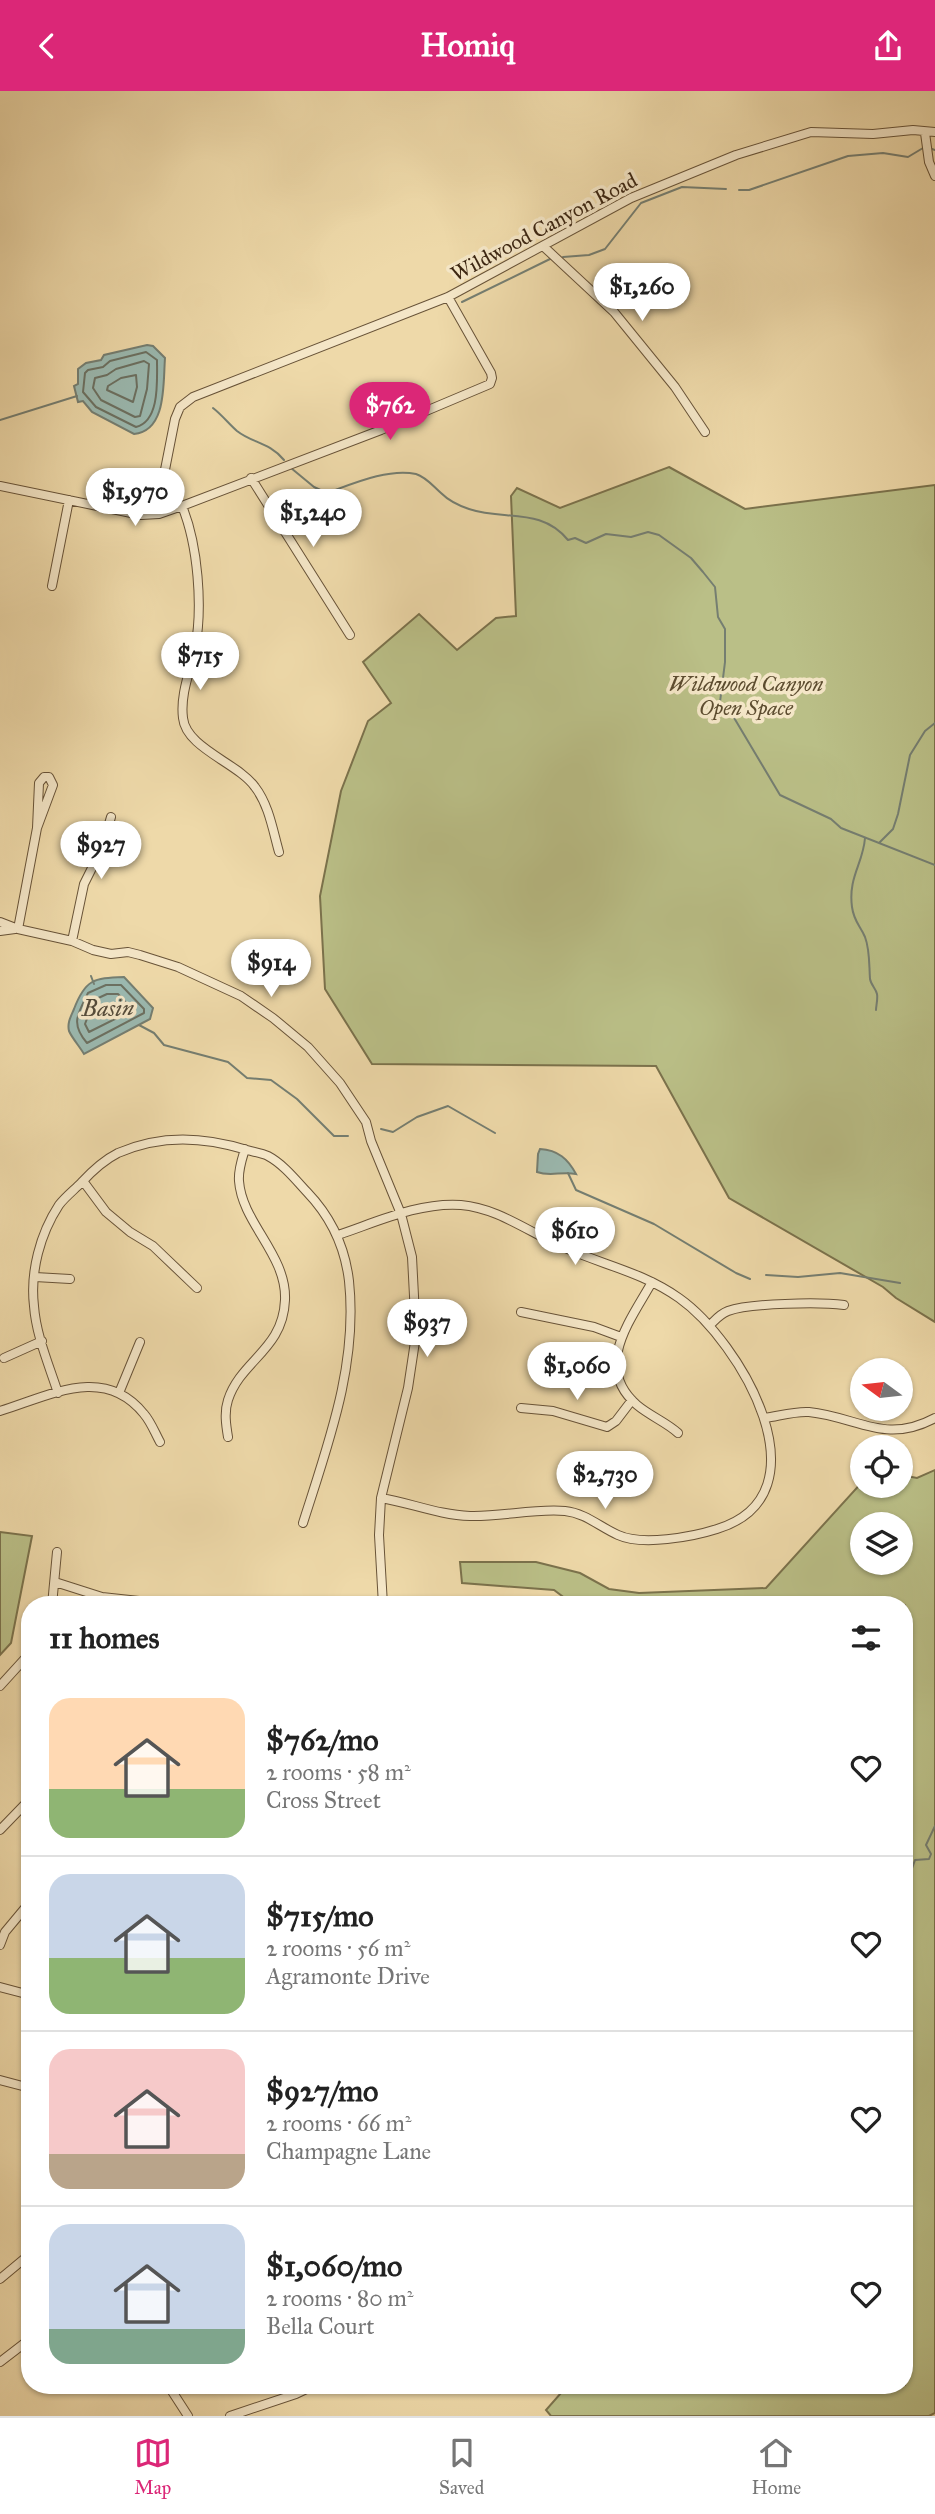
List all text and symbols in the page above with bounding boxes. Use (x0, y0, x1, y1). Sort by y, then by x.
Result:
text: Homiq (420, 26, 515, 65)
icon: back (28, 27, 66, 65)
icon: share (869, 27, 907, 65)
street label: Wildwood Canyon Road (446, 167, 642, 287)
pin: $1,260 (585, 264, 699, 323)
text: $1,260 (609, 272, 675, 300)
pin: $762 (349, 383, 431, 442)
text: $762 (365, 391, 415, 419)
pin: $1,970 (78, 469, 192, 528)
text: $1,970 (102, 477, 168, 505)
pin: $1,240 (256, 489, 370, 549)
text: $1,240 (280, 498, 346, 526)
pin: $715 (159, 633, 241, 692)
text: $715 (177, 641, 223, 669)
park label: Wildwood Canyon Open Space (669, 671, 823, 721)
pin: $927 (60, 821, 142, 881)
text: $927 (76, 830, 126, 858)
pin: $914 (230, 939, 312, 999)
text: $914 (247, 948, 295, 976)
water label: Basin (81, 994, 134, 1022)
pin: $610 (534, 1207, 616, 1267)
text: $610 (551, 1216, 599, 1244)
pin: $937 (386, 1299, 468, 1359)
text: $937 (403, 1308, 451, 1336)
pin: $1,060 (520, 1343, 634, 1402)
text: $1,060 (543, 1351, 611, 1379)
north arrow (850, 1358, 914, 1421)
map controls (850, 1358, 913, 1575)
button: locate (850, 1435, 913, 1498)
pin: $2,730 (548, 1451, 662, 1511)
text: $2,730 (572, 1460, 638, 1488)
button: layers (850, 1512, 913, 1575)
icon: filters (847, 1619, 885, 1657)
text: 11 homes (49, 1620, 160, 1656)
text: $762/mo (266, 1722, 379, 1758)
icon: home (105, 1726, 189, 1810)
icon: heart (847, 1749, 885, 1787)
text: 2 rooms · 58 m² (266, 1758, 411, 1786)
text: Cross Street (266, 1786, 381, 1814)
text: $715/mo (266, 1898, 374, 1934)
icon: home (105, 1902, 189, 1986)
icon: heart (847, 1925, 885, 1963)
text: 2 rooms · 56 m² (266, 1934, 410, 1962)
text: Agramonte Drive (266, 1962, 430, 1990)
text: $927/mo (266, 2073, 378, 2109)
icon: home (105, 2077, 189, 2161)
icon: heart (847, 2100, 885, 2138)
text: 2 rooms · 66 m² (266, 2109, 411, 2137)
text: Champagne Lane (266, 2137, 431, 2165)
text: $1,060/mo (266, 2248, 402, 2284)
icon: home (105, 2252, 189, 2336)
icon: heart (847, 2275, 885, 2313)
text: 2 rooms · 80 m² (266, 2284, 413, 2312)
text: Bella Court (266, 2312, 374, 2340)
tab: Map (134, 2434, 172, 2499)
tab: Saved (439, 2434, 484, 2499)
tab: Home (752, 2434, 801, 2499)

